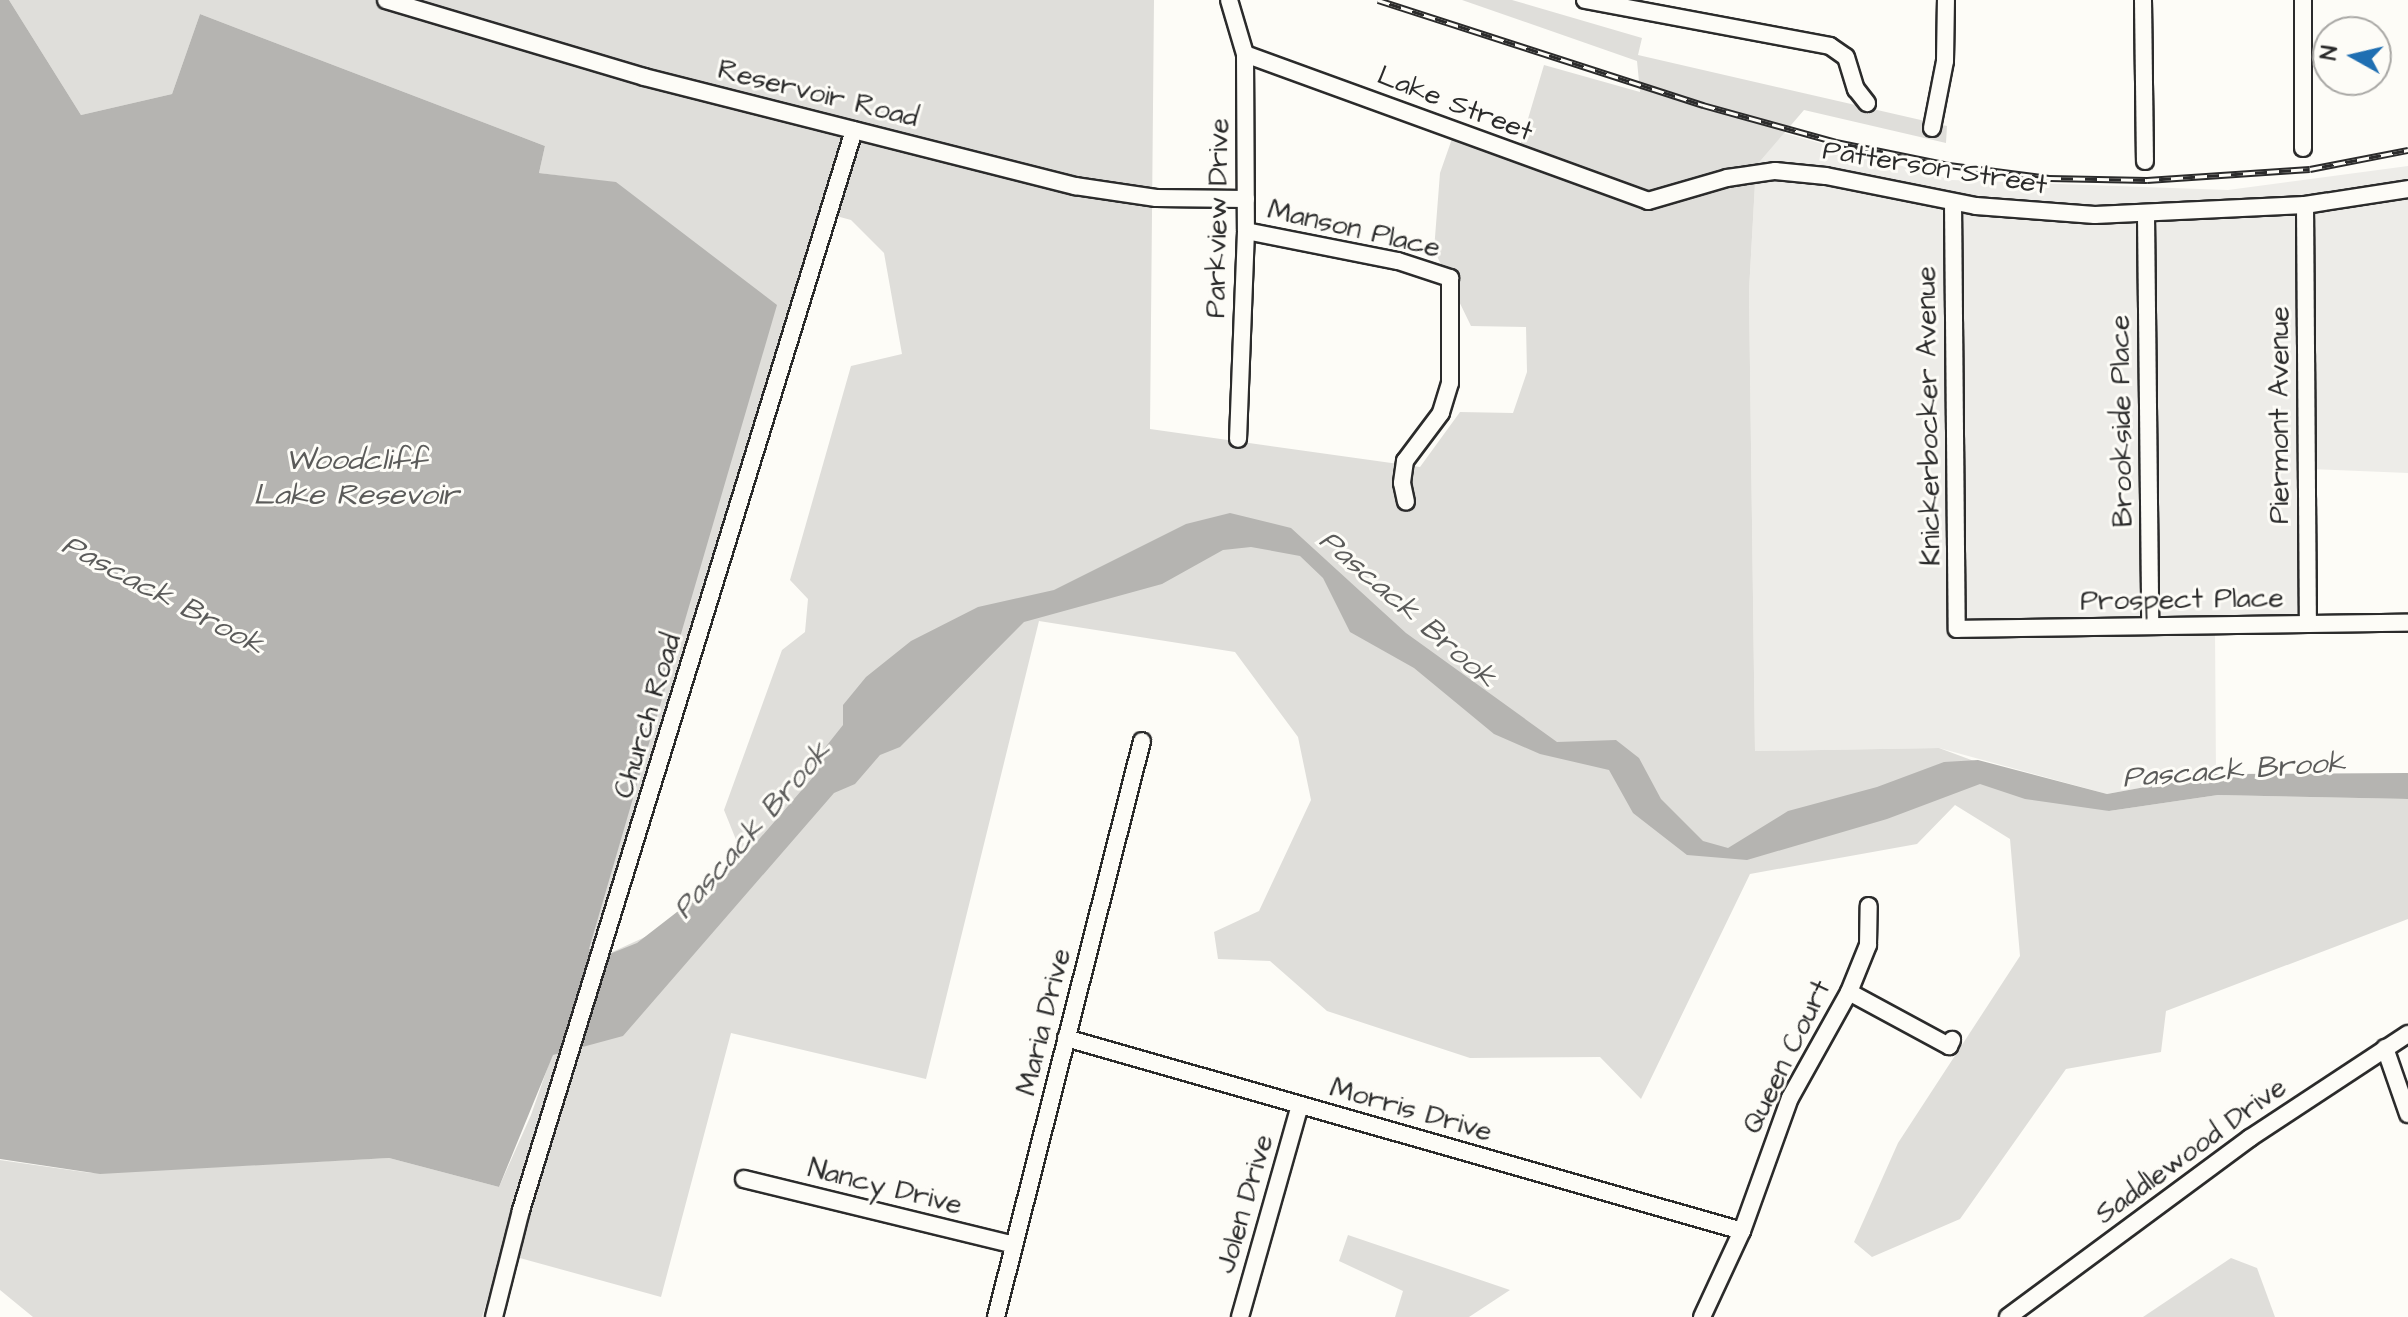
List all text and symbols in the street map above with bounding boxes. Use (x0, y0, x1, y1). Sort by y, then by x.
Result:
north arrow (2312, 16, 2392, 96)
text: N (2313, 44, 2346, 62)
street label: Reservoir Road (714, 53, 922, 135)
street label: Lake Street (1373, 59, 1537, 149)
street label: Parkview Drive (1199, 118, 1237, 318)
street label: Patterson Street (1820, 134, 2050, 202)
street label: Manson Place (1265, 193, 1443, 265)
street label: Knickerbocker Avenue (1910, 266, 1948, 566)
street label: Piermont Avenue (2263, 306, 2297, 524)
street label: Brookside Place (2103, 315, 2141, 527)
water label: Woodcliff Lake Resevoir (253, 442, 459, 512)
water label: Pascack Brook (1312, 522, 1504, 696)
water label: Pascack Brook (56, 527, 270, 663)
street label: Prospect Place (2080, 581, 2284, 619)
street label: Church Road (607, 630, 689, 802)
water label: Pascack Brook (665, 734, 839, 926)
water label: Pascack Brook (2121, 744, 2347, 796)
street label: Maria Drive (1010, 945, 1078, 1099)
street label: Queen Court (1735, 975, 1839, 1139)
street label: Saddlewood Drive (2089, 1070, 2293, 1232)
street label: Morris Drive (1326, 1071, 1496, 1149)
street label: Jolen Drive (1209, 1131, 1281, 1277)
street label: Nancy Drive (804, 1152, 966, 1222)

